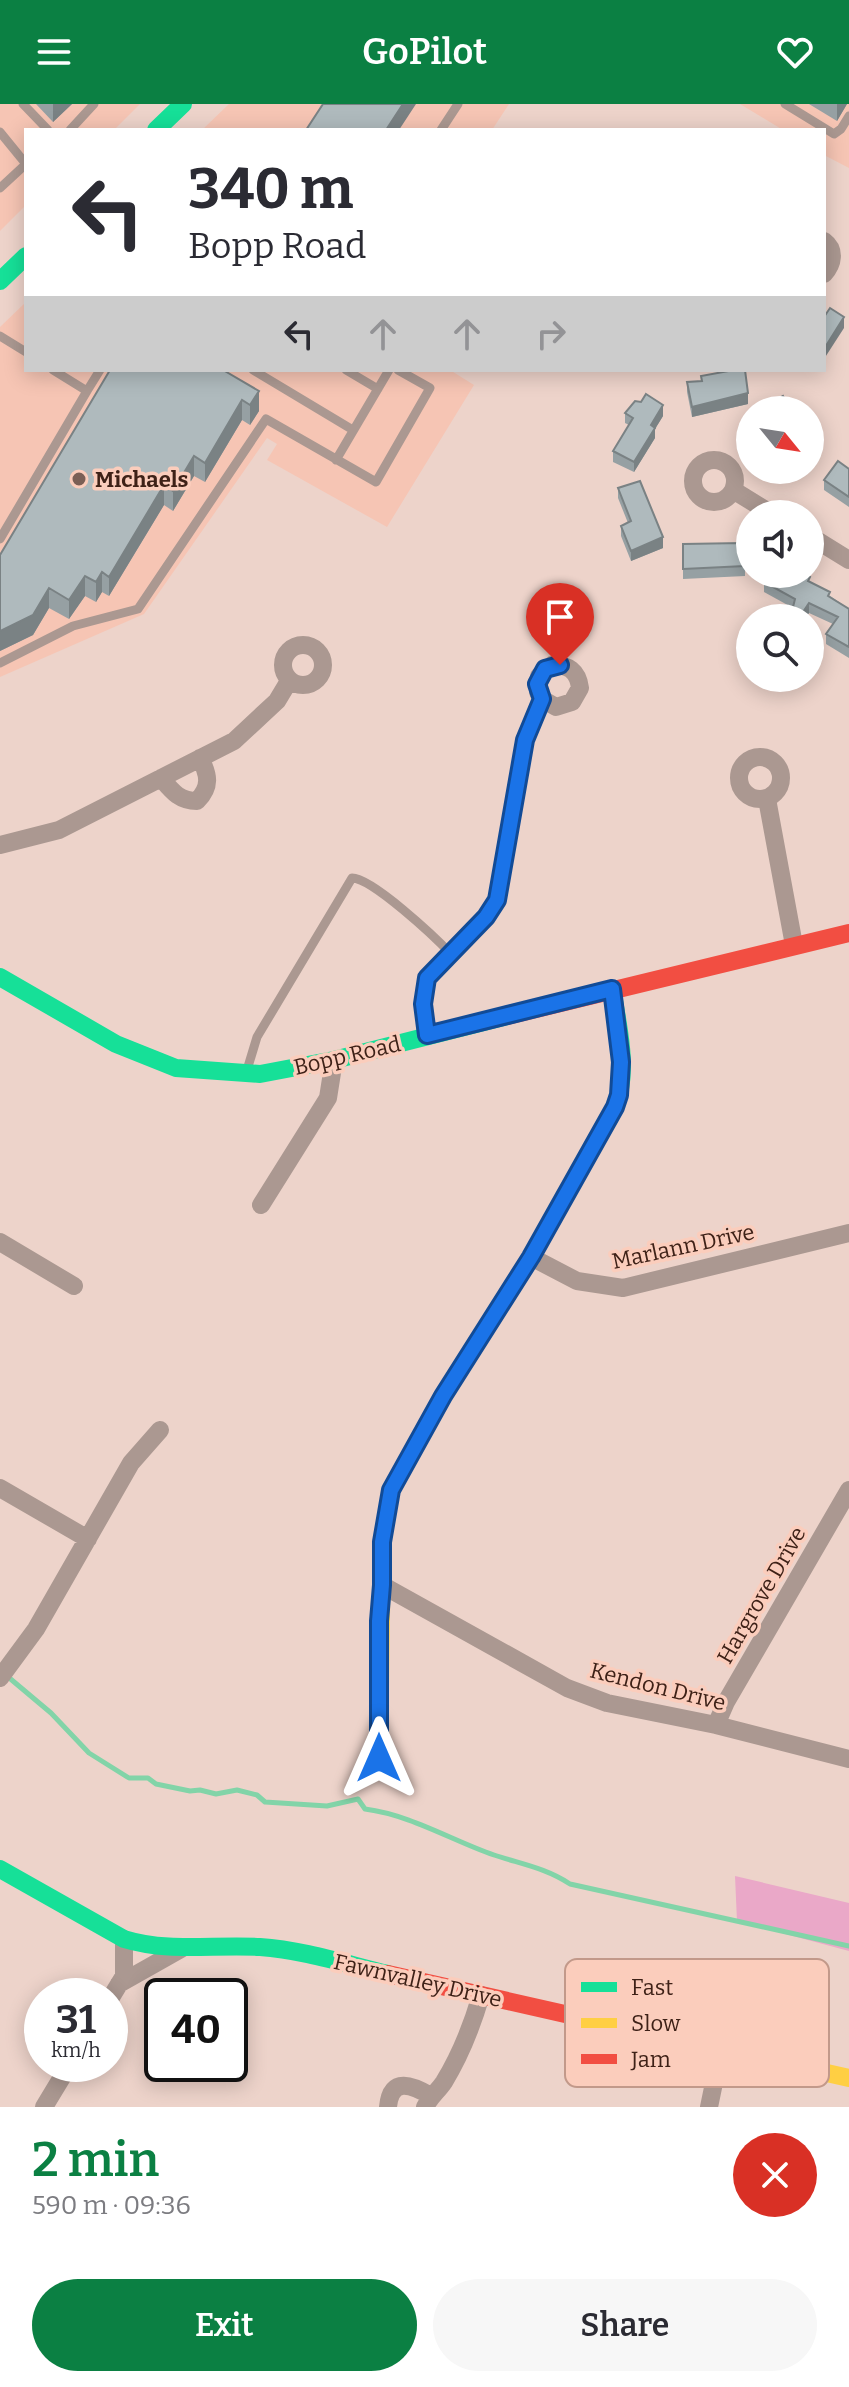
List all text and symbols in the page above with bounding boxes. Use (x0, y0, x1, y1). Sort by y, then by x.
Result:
icon: menu (32, 30, 76, 74)
text: GoPilot (362, 30, 487, 74)
icon: heart (773, 30, 817, 74)
text: 340 m (188, 156, 353, 223)
icon: left (56, 160, 160, 264)
text: Bopp Road (188, 224, 366, 268)
icon: left (277, 312, 321, 356)
icon: ahead (361, 312, 405, 356)
icon: ahead (445, 312, 489, 356)
icon: right (529, 312, 573, 356)
north arrow (736, 396, 824, 484)
map controls (736, 396, 824, 692)
place label: Michaels (95, 466, 189, 493)
marker: Michaels (70, 470, 88, 488)
button: sound (736, 500, 824, 588)
pin (526, 583, 594, 665)
icon: arrive (538, 595, 582, 639)
button: search (736, 604, 824, 692)
street label: Bopp Road (291, 1030, 403, 1081)
street label: Marlann Drive (609, 1218, 757, 1275)
street label: Hargrove Drive (711, 1522, 812, 1669)
street label: Kendon Drive (587, 1657, 729, 1716)
position arrow (337, 1716, 421, 1800)
street label: Fawnvalley Drive (331, 1948, 505, 2013)
legend (565, 1959, 829, 2087)
text: Fast (631, 1974, 673, 2001)
speed limit sign: 40 (144, 1978, 248, 2082)
text: 31 (56, 1996, 96, 2044)
text: Slow (631, 2010, 681, 2037)
text: km/h (51, 2038, 101, 2062)
text: Jam (630, 2046, 671, 2073)
text: 2 min (32, 2131, 159, 2189)
button: close (733, 2133, 817, 2217)
text: 590 m · 09:36 (32, 2190, 191, 2221)
button: Exit (32, 2279, 417, 2371)
button: Share (433, 2279, 817, 2371)

